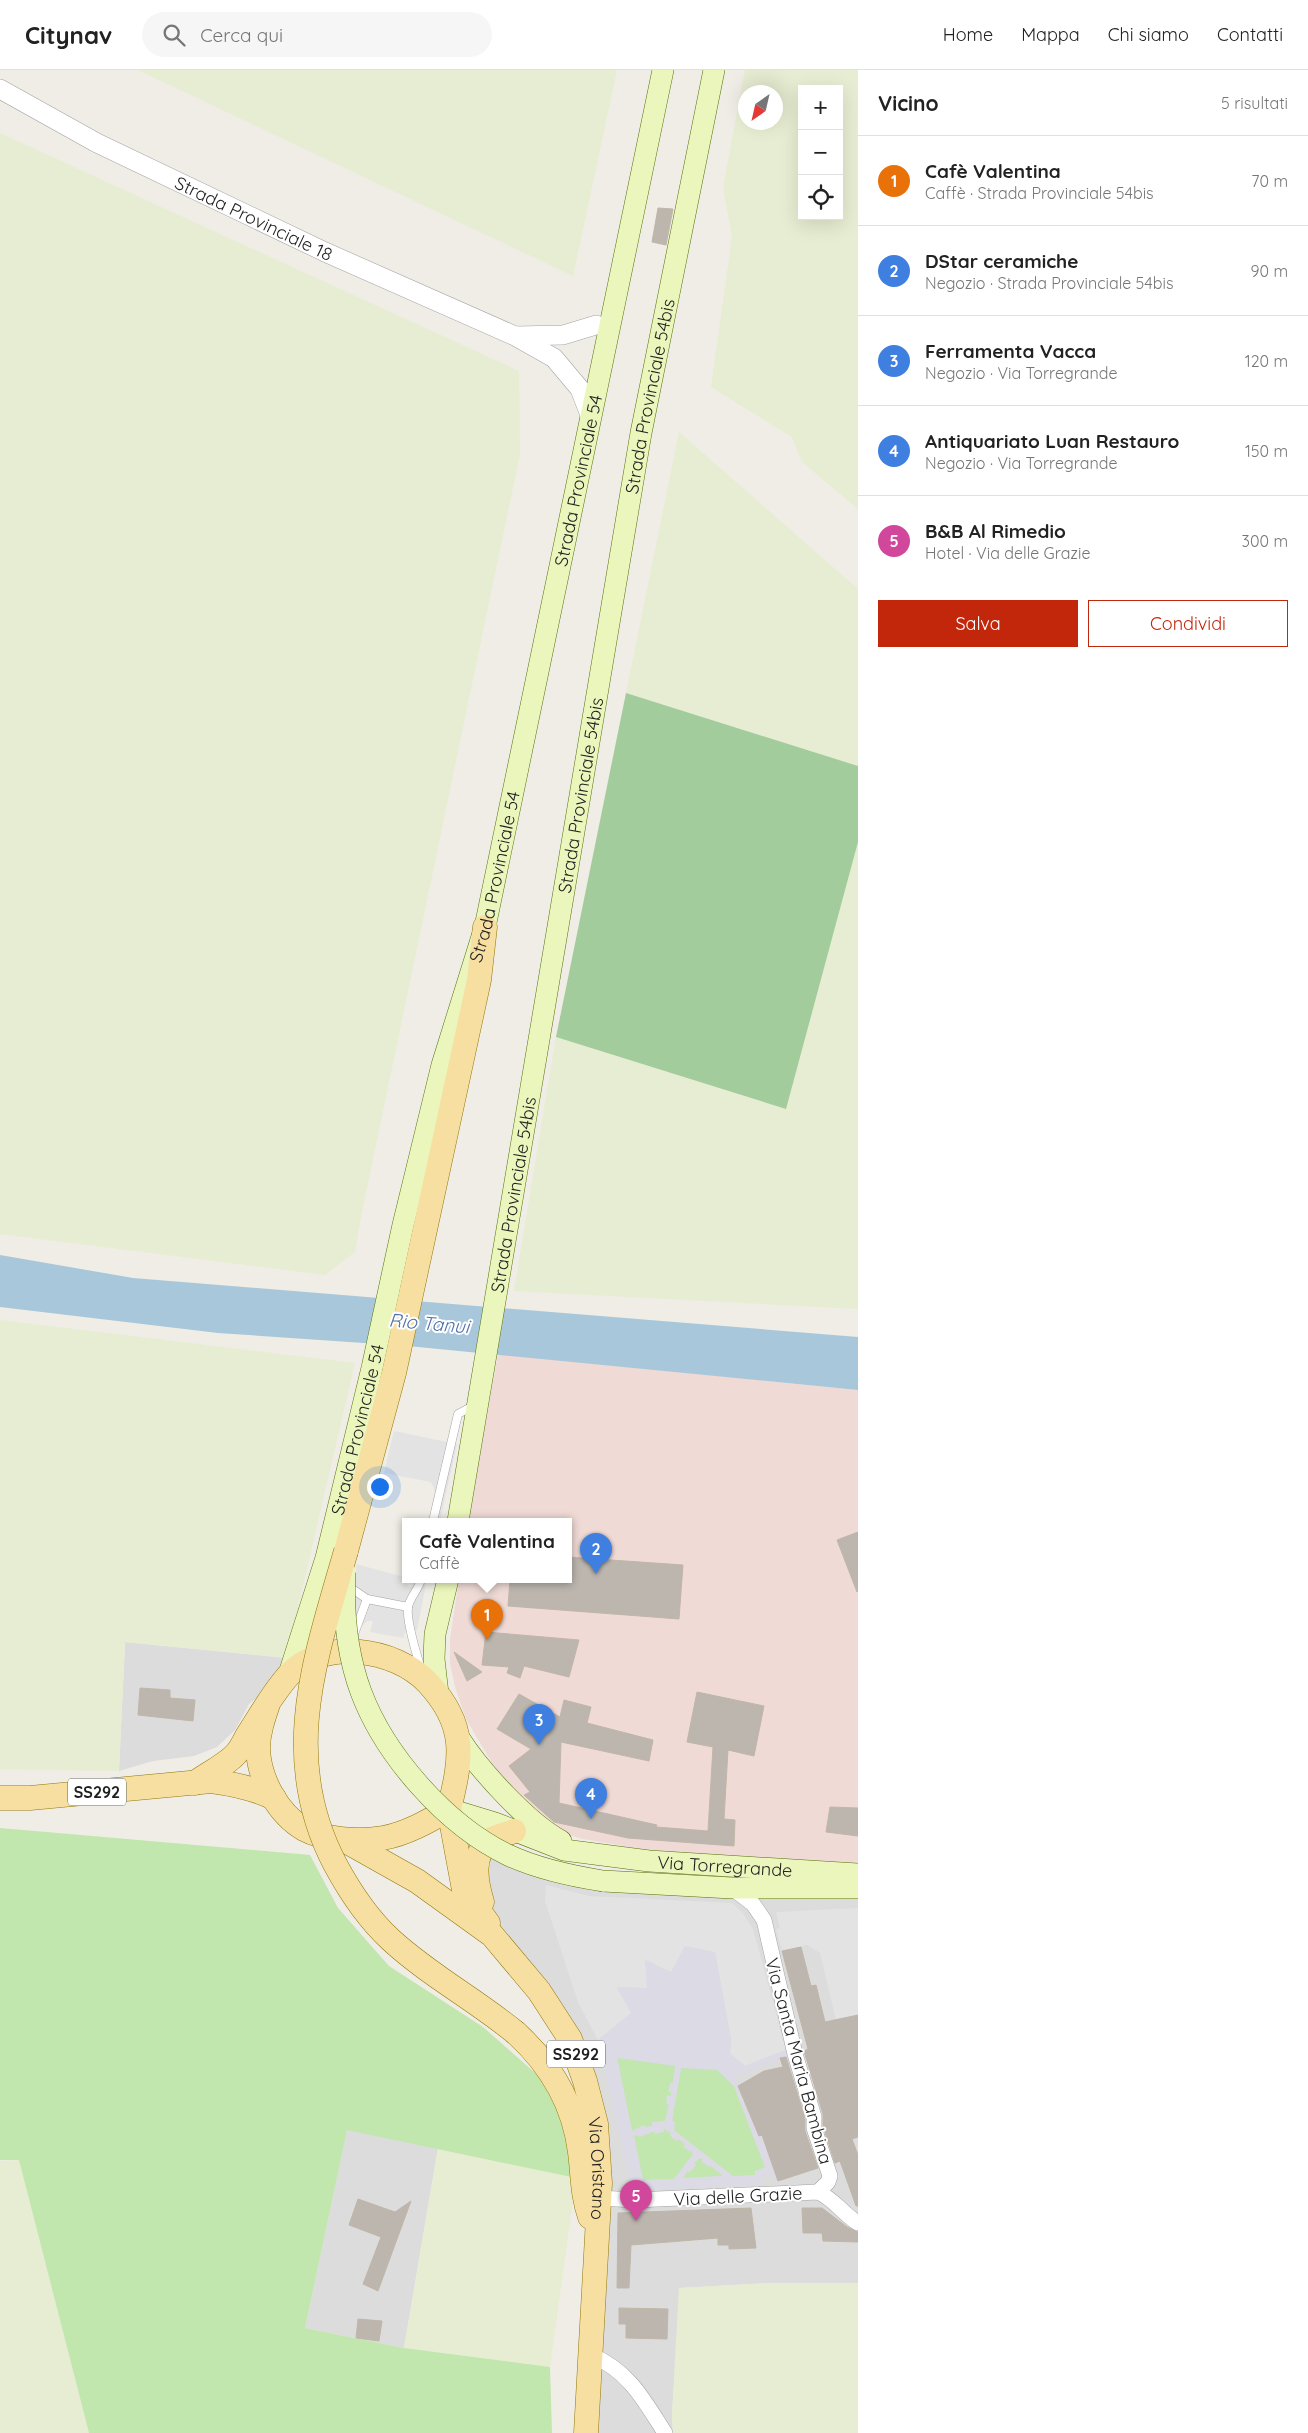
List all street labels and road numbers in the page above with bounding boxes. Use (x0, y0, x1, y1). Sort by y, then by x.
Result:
street label: Strada Provinciale 18 (171, 171, 336, 265)
street label: Strada Provinciale 54bis (619, 297, 679, 495)
street label: Strada Provinciale 54 (549, 392, 607, 568)
street label: Strada Provinciale 54bis (552, 696, 608, 895)
street label: Strada Provinciale 54 (463, 789, 524, 965)
street label: Strada Provinciale 54bis (485, 1095, 541, 1294)
street label: Strada Provinciale 54 (325, 1342, 388, 1517)
road number: SS292 (68, 1778, 126, 1805)
street label: Via Torregrande (657, 1850, 793, 1881)
street label: Via Santa Maria Bambina (760, 1955, 838, 2167)
road number: SS292 (547, 2040, 605, 2068)
street label: Via Oristano (583, 2114, 612, 2221)
street label: Via delle Grazie (673, 2181, 803, 2211)

